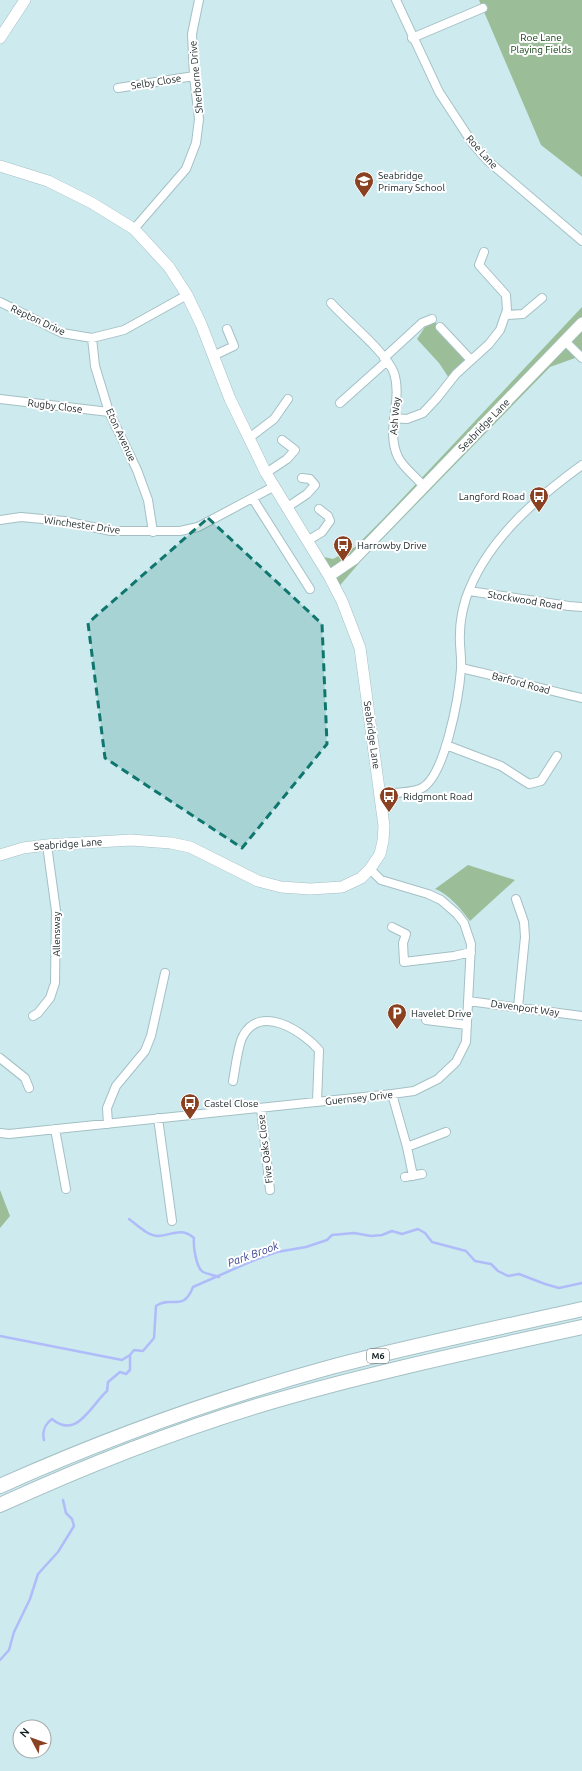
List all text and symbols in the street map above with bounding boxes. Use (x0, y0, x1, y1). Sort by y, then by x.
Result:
park label: Roe Lane Playing Fields (511, 32, 571, 55)
street label: Sherborne Drive (187, 40, 205, 114)
street label: Selby Close (130, 73, 182, 91)
street label: Roe Lane (464, 133, 500, 171)
school or university icon: Seabridge Primary School (353, 170, 375, 198)
place label: Seabridge Primary School (378, 170, 445, 193)
street label: Repton Drive (9, 303, 67, 337)
street label: Ash Way (388, 396, 402, 435)
street label: Seabridge Lane (456, 396, 512, 454)
street label: Rugby Close (27, 397, 83, 415)
street label: Eton Avenue (104, 407, 138, 463)
bus stop icon: Langford Road (528, 485, 550, 513)
place label: Langford Road (459, 491, 525, 502)
street label: Winchester Drive (43, 514, 121, 536)
bus stop icon: Harrowby Drive (332, 534, 354, 562)
place label: Harrowby Drive (357, 540, 427, 551)
street label: Stockwood Road (487, 589, 563, 611)
street label: Barford Road (491, 670, 551, 696)
street label: Seabridge Lane (362, 700, 382, 770)
bus stop icon: Ridgmont Road (378, 785, 400, 813)
place label: Ridgmont Road (403, 791, 473, 802)
street label: Seabridge Lane (33, 836, 103, 852)
street label: Allensway (51, 911, 62, 957)
street label: Davenport Way (490, 998, 560, 1018)
parking icon: Havelet Drive (386, 1002, 408, 1030)
place label: Havelet Drive (411, 1008, 471, 1019)
street label: Guernsey Drive (325, 1089, 393, 1107)
bus stop icon: Castel Close (179, 1092, 201, 1120)
place label: Castel Close (204, 1098, 258, 1109)
street label: Five Oaks Close (255, 1114, 275, 1184)
water label: Park Brook (226, 1239, 280, 1269)
road number: M6 (367, 1349, 389, 1363)
north arrow (12, 1719, 52, 1759)
text: N (17, 1725, 32, 1739)

